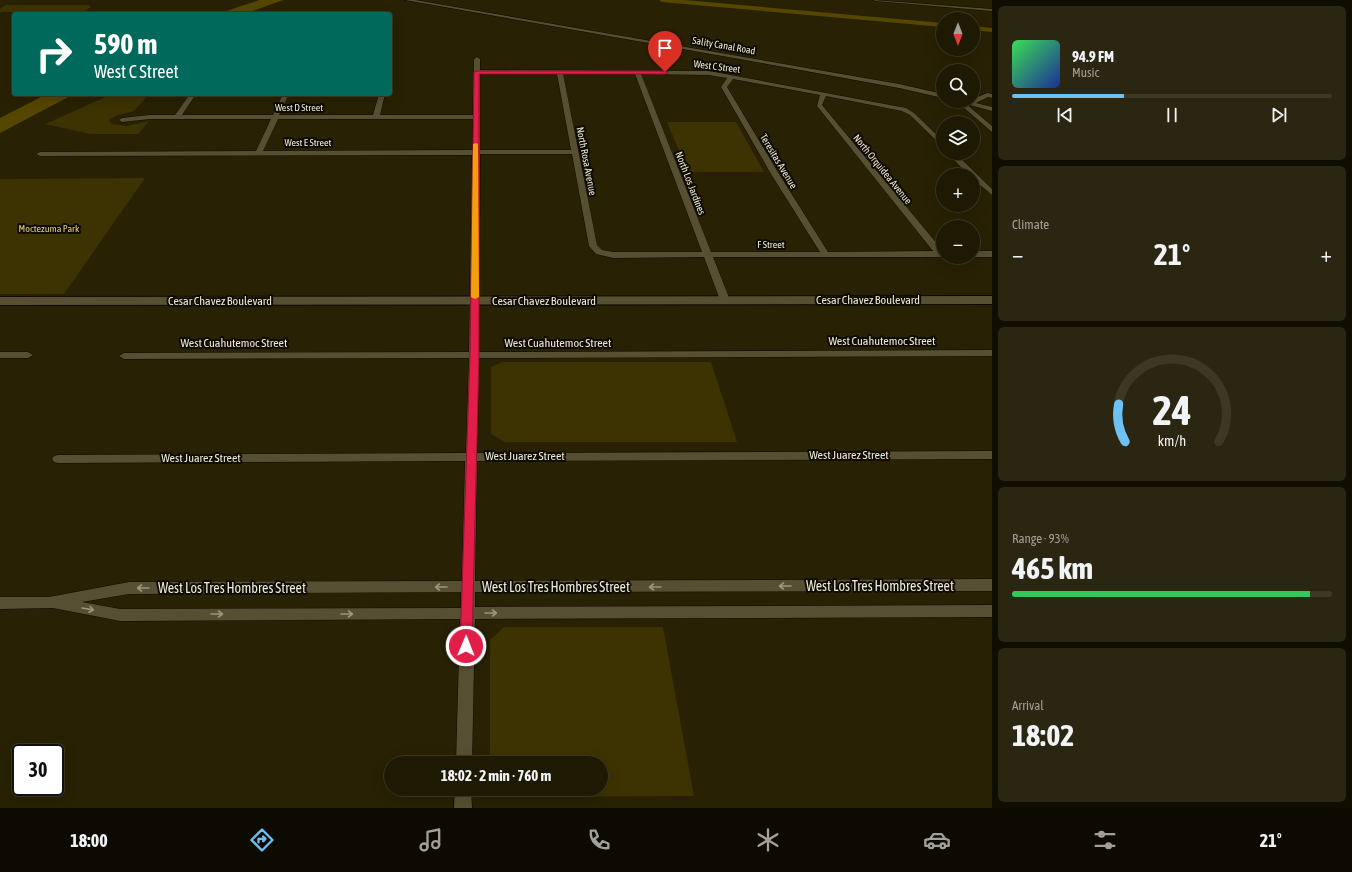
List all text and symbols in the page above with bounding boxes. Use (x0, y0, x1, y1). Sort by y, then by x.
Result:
north arrow (936, 12, 980, 56)
map controls (936, 12, 980, 264)
icon: right (28, 28, 80, 80)
text: 590 m (94, 28, 157, 60)
pin (648, 31, 682, 72)
street label: Sality Canal Road (691, 35, 757, 57)
icon: arrive (654, 37, 676, 59)
text: 94.9 FM (1072, 48, 1114, 65)
street label: West C Street (693, 58, 741, 75)
text: West C Street (94, 61, 179, 82)
button: search (936, 64, 980, 108)
text: Music (1072, 65, 1099, 80)
street label: West D Street (275, 102, 323, 113)
icon: previous (1054, 104, 1076, 126)
icon: pause (1161, 104, 1183, 126)
icon: next (1268, 104, 1290, 126)
button: layers (936, 116, 980, 160)
street label: North Rosa Avenue (574, 126, 599, 197)
street label: Teresitas Avenue (758, 132, 799, 191)
street label: North Orquidea Avenue (851, 132, 914, 207)
street label: West E Street (285, 137, 332, 148)
street label: North Los Jardines (673, 150, 708, 217)
button: + (936, 168, 980, 212)
text: Climate (1012, 217, 1049, 232)
button: − (936, 220, 980, 264)
park label: Moctezuma Park (19, 223, 80, 234)
text: 21° (1154, 237, 1190, 271)
street label: F Street (757, 239, 785, 250)
text: − (1012, 241, 1023, 267)
text: + (1321, 241, 1332, 267)
street label: Cesar Chavez Boulevard (816, 293, 920, 307)
street label: Cesar Chavez Boulevard (168, 294, 272, 308)
street label: Cesar Chavez Boulevard (492, 294, 596, 308)
street label: West Cuahutemoc Street (829, 334, 936, 348)
street label: West Cuahutemoc Street (181, 336, 288, 350)
street label: West Cuahutemoc Street (505, 336, 612, 350)
text: 24 (1152, 386, 1192, 434)
text: km/h (1158, 433, 1186, 449)
street label: West Juarez Street (809, 448, 889, 462)
street label: West Juarez Street (485, 449, 565, 463)
street label: West Juarez Street (161, 451, 241, 465)
text: Range · 93% (1012, 531, 1069, 546)
text: 465 km (1012, 551, 1093, 585)
street label: West Los Tres Hombres Street (806, 578, 954, 594)
street label: West Los Tres Hombres Street (482, 579, 630, 595)
street label: West Los Tres Hombres Street (158, 580, 306, 596)
one-way arrow (779, 582, 792, 590)
one-way arrow (435, 583, 448, 591)
one-way arrow (649, 583, 662, 591)
one-way arrow (137, 584, 150, 592)
one-way arrow (81, 605, 94, 613)
one-way arrow (484, 609, 497, 617)
one-way arrow (210, 610, 223, 618)
one-way arrow (340, 610, 353, 618)
position arrow (445, 625, 487, 667)
text: Arrival (1012, 698, 1044, 713)
text: 18:02 (1012, 718, 1074, 752)
speed limit sign: 30 (12, 744, 64, 796)
text: 18:02 · 2 min · 760 m (441, 767, 551, 784)
icon: directions (248, 826, 276, 854)
icon: music (417, 826, 445, 854)
icon: phone (585, 826, 613, 854)
icon: climate (754, 826, 782, 854)
icon: car (923, 826, 951, 854)
icon: filters (1091, 826, 1119, 854)
text: 18:00 (70, 830, 108, 851)
text: 21° (1260, 830, 1282, 851)

